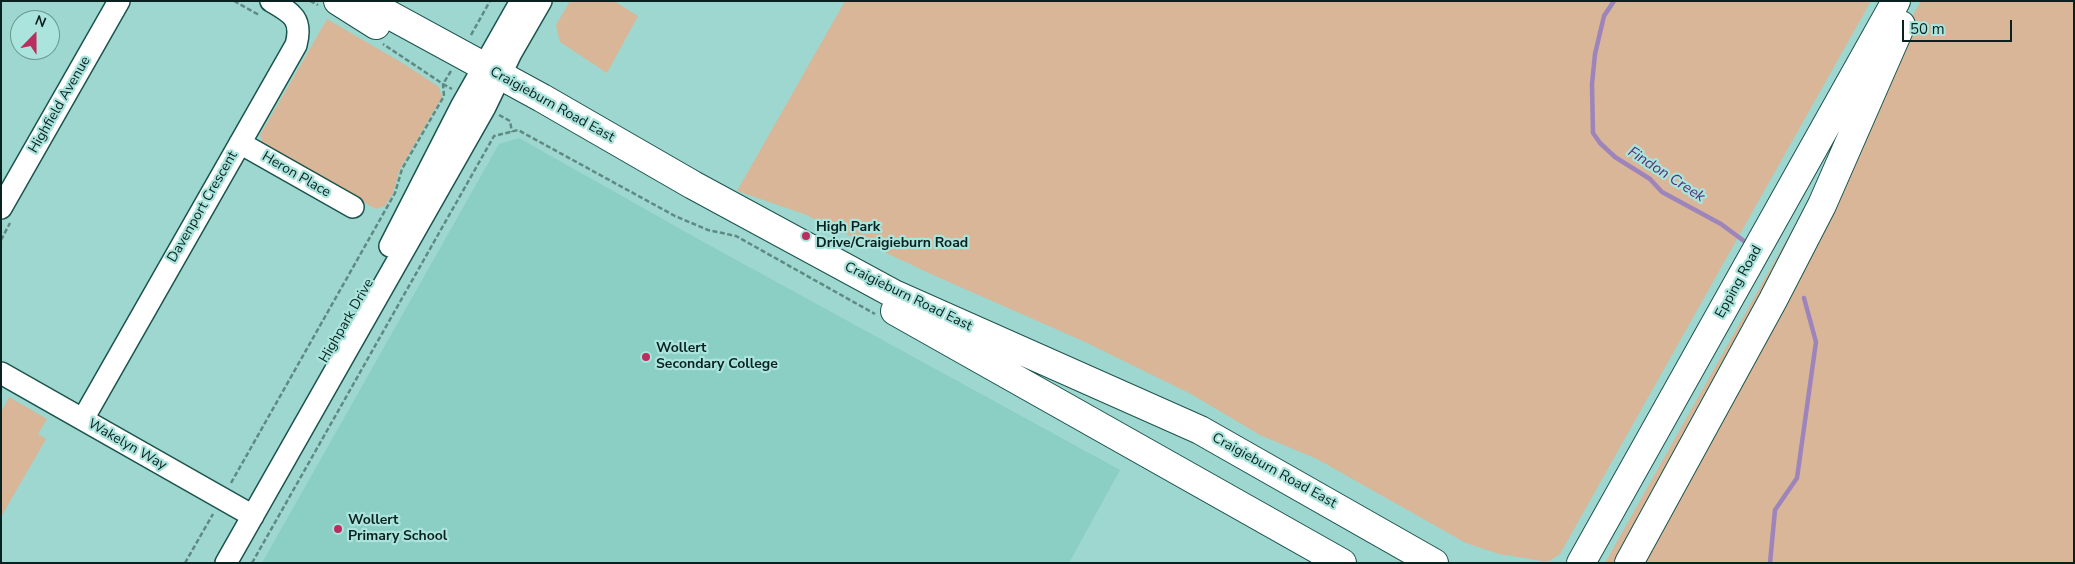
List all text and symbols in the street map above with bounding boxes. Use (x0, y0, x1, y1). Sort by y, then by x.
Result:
north arrow (10, 10, 60, 60)
scale bar (1905, 10, 2015, 42)
text: N (32, 11, 49, 32)
text: 50 m (1910, 19, 1945, 39)
street label: Highfield Avenue (26, 54, 94, 156)
street label: Craigieburn Road East (487, 64, 617, 146)
water label: Findon Creek (1624, 143, 1708, 207)
street label: Davenport Crescent (164, 149, 242, 265)
street label: Heron Place (259, 149, 333, 201)
place label: High Park Drive/Craigieburn Road (816, 220, 968, 252)
marker: High Park Drive/Craigieburn Road (800, 230, 812, 242)
street label: Epping Road (1712, 243, 1766, 321)
street label: Craigieburn Road East (842, 259, 974, 335)
street label: Highpark Drive (316, 276, 378, 366)
place label: Wollert Secondary College (656, 341, 778, 374)
marker: Wollert Secondary College (640, 351, 652, 363)
street label: Wakelyn Way (85, 416, 169, 474)
street label: Craigieburn Road East (1209, 430, 1339, 512)
place label: Wollert Primary School (348, 513, 447, 546)
marker: Wollert Primary School (332, 523, 344, 535)

